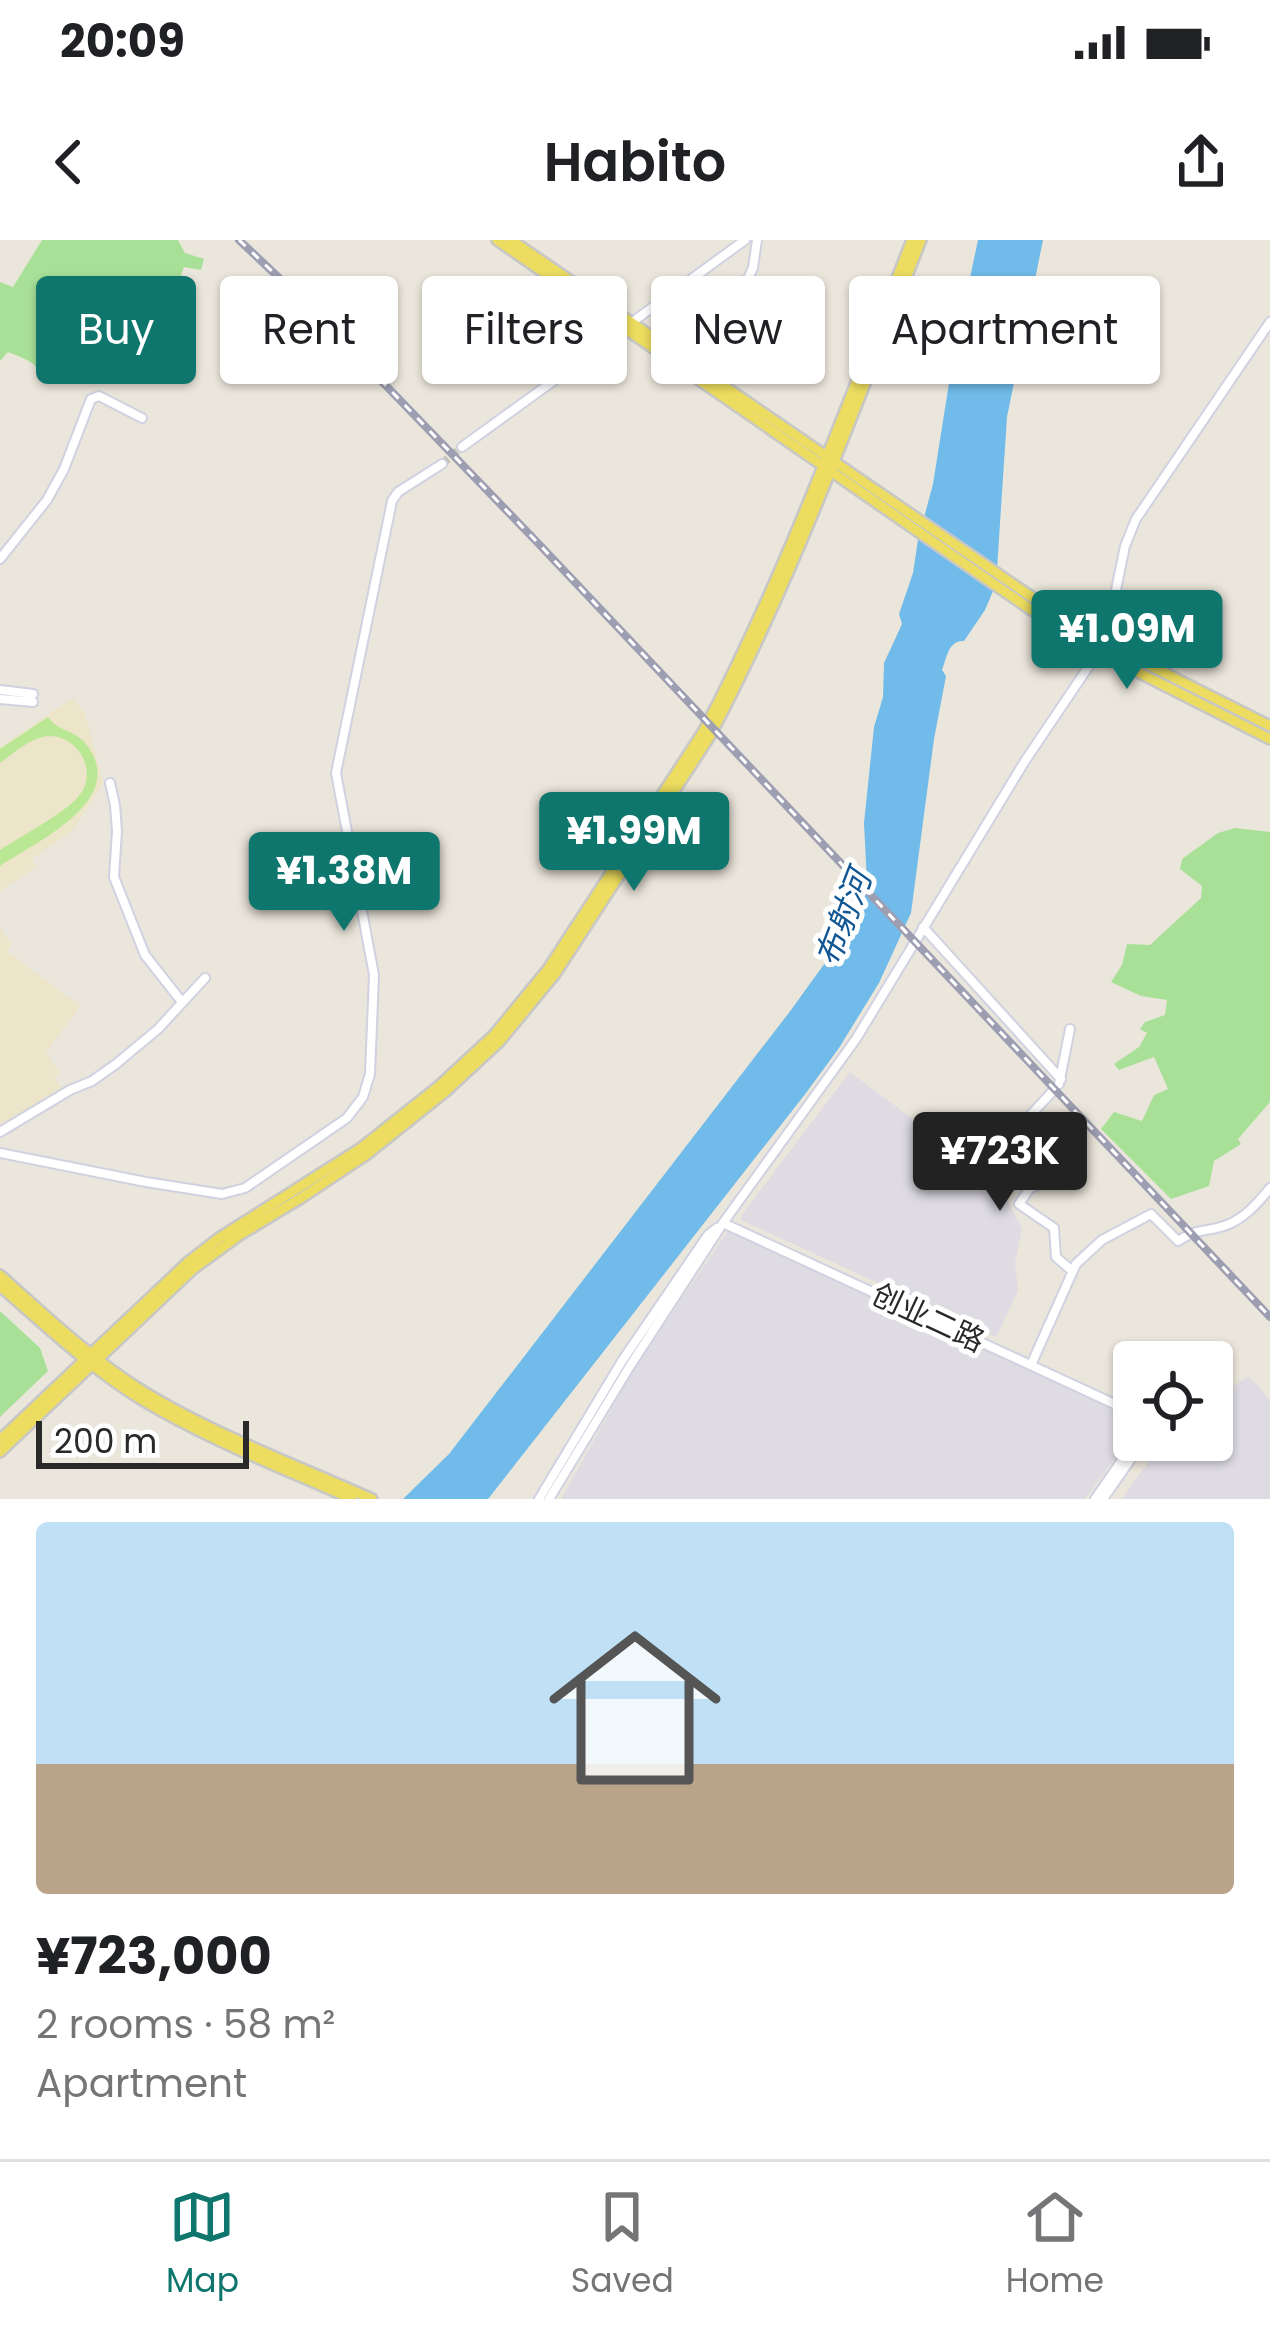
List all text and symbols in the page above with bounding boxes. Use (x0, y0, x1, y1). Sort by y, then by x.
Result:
text: 20:09 (60, 10, 185, 73)
text: Habito (544, 124, 726, 200)
icon: back (36, 129, 102, 195)
icon: share (1168, 129, 1234, 195)
chip: Buy (36, 276, 196, 384)
chip: Rent (220, 276, 398, 384)
chip: Filters (422, 276, 627, 384)
chip: New (651, 276, 825, 384)
chip: Apartment (849, 276, 1160, 384)
pin: ¥1.09M (1029, 590, 1225, 692)
text: ¥1.09M (1058, 601, 1196, 656)
pin: ¥1.99M (536, 792, 732, 894)
text: ¥1.99M (566, 803, 702, 858)
pin: ¥1.38M (246, 832, 442, 934)
text: ¥1.38M (276, 843, 412, 898)
water label: 布射河 (804, 858, 885, 973)
pin: ¥723K (916, 1112, 1084, 1214)
text: ¥723K (940, 1123, 1060, 1178)
street label: 创业二路 (865, 1273, 992, 1362)
map controls (1113, 1341, 1233, 1461)
button: locate (1113, 1341, 1233, 1461)
scale bar (36, 1415, 249, 1468)
text: 200 m (54, 1418, 157, 1465)
icon: home (527, 1600, 743, 1816)
text: ¥723,000 (36, 1920, 272, 1992)
text: 2 rooms · 58 m² (36, 1997, 335, 2052)
text: Apartment (36, 2056, 247, 2111)
tab: Map (166, 2184, 239, 2306)
tab: Saved (571, 2184, 674, 2306)
tab: Home (1006, 2184, 1104, 2306)

